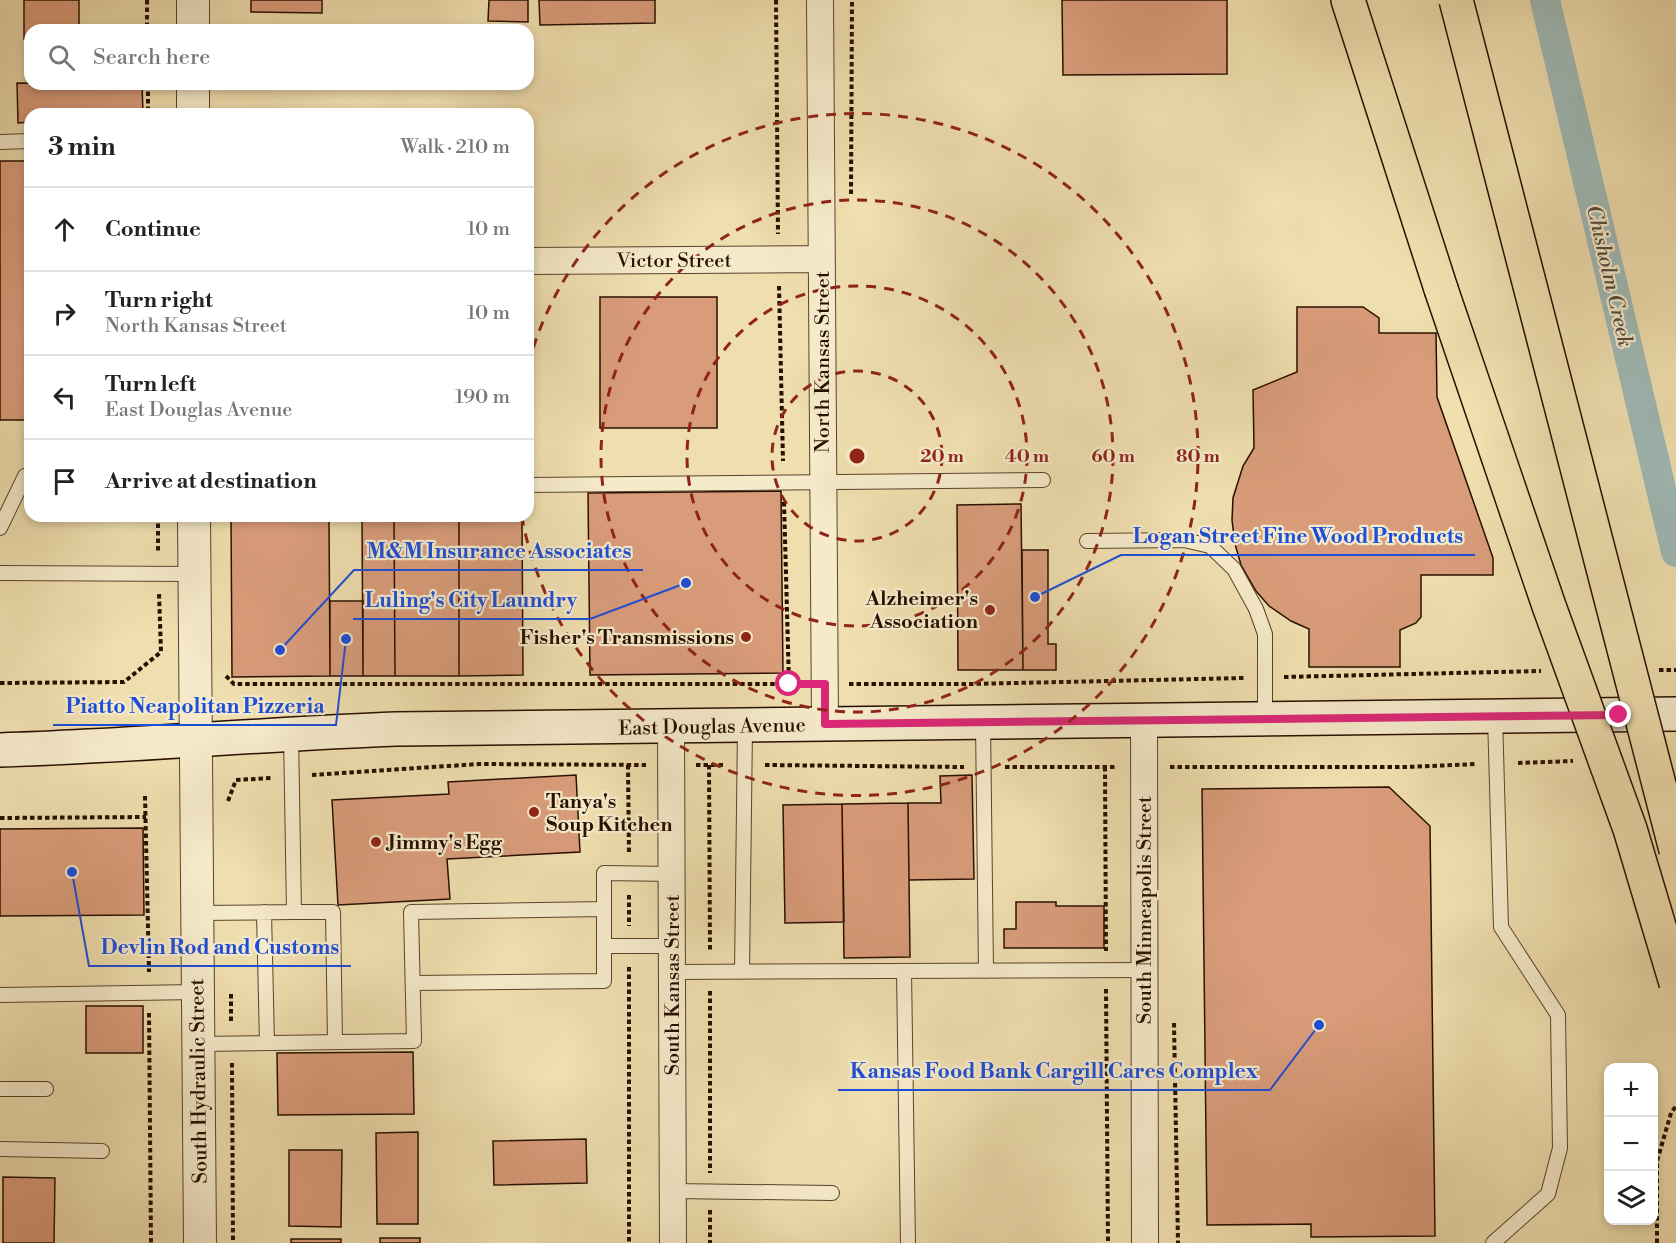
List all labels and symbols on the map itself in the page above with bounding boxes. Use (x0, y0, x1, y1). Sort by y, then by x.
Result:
water label: Chisholm Creek (1580, 203, 1638, 350)
street label: Victor Street (615, 249, 732, 274)
street label: North Kansas Street (811, 271, 836, 453)
text: 20 m (920, 445, 964, 468)
text: 40 m (1005, 445, 1050, 468)
text: 60 m (1091, 445, 1135, 468)
text: 80 m (1176, 445, 1221, 468)
centre of rings (847, 446, 867, 466)
callout: Logan Street Fine Wood Products (1121, 516, 1475, 555)
text: Logan Street Fine Wood Products (1133, 524, 1463, 550)
callout: M&M Insurance Associates (354, 531, 643, 570)
text: M&M Insurance Associates (366, 539, 632, 565)
callout: Luling's City Laundry (353, 580, 590, 619)
place label: Alzheimer's Association (865, 587, 979, 635)
text: Luling's City Laundry (365, 588, 578, 614)
marker: Alzheimer's Association (983, 603, 997, 617)
place label: Fisher's Transmissions (520, 626, 734, 651)
marker: Fisher's Transmissions (739, 630, 753, 644)
route start (775, 670, 801, 696)
callout: Piatto Neapolitan Pizzeria (53, 686, 336, 725)
text: Piatto Neapolitan Pizzeria (66, 694, 325, 720)
route end (1605, 701, 1631, 727)
street label: East Douglas Avenue (618, 713, 806, 742)
place label: Tanya's Soup Kitchen (546, 790, 673, 838)
street label: South Minneapolis Street (1133, 796, 1158, 1024)
marker: Tanya's Soup Kitchen (527, 805, 541, 819)
place label: Jimmy's Egg (385, 831, 502, 856)
marker: Jimmy's Egg (369, 835, 383, 849)
street label: South Kansas Street (661, 895, 686, 1075)
callout: Devlin Rod and Customs (89, 927, 351, 966)
text: Devlin Rod and Customs (101, 935, 339, 961)
street label: South Hydraulic Street (185, 978, 214, 1184)
callout: Kansas Food Bank Cargill Cares Complex (838, 1051, 1270, 1090)
text: Kansas Food Bank Cargill Cares Complex (850, 1059, 1259, 1085)

